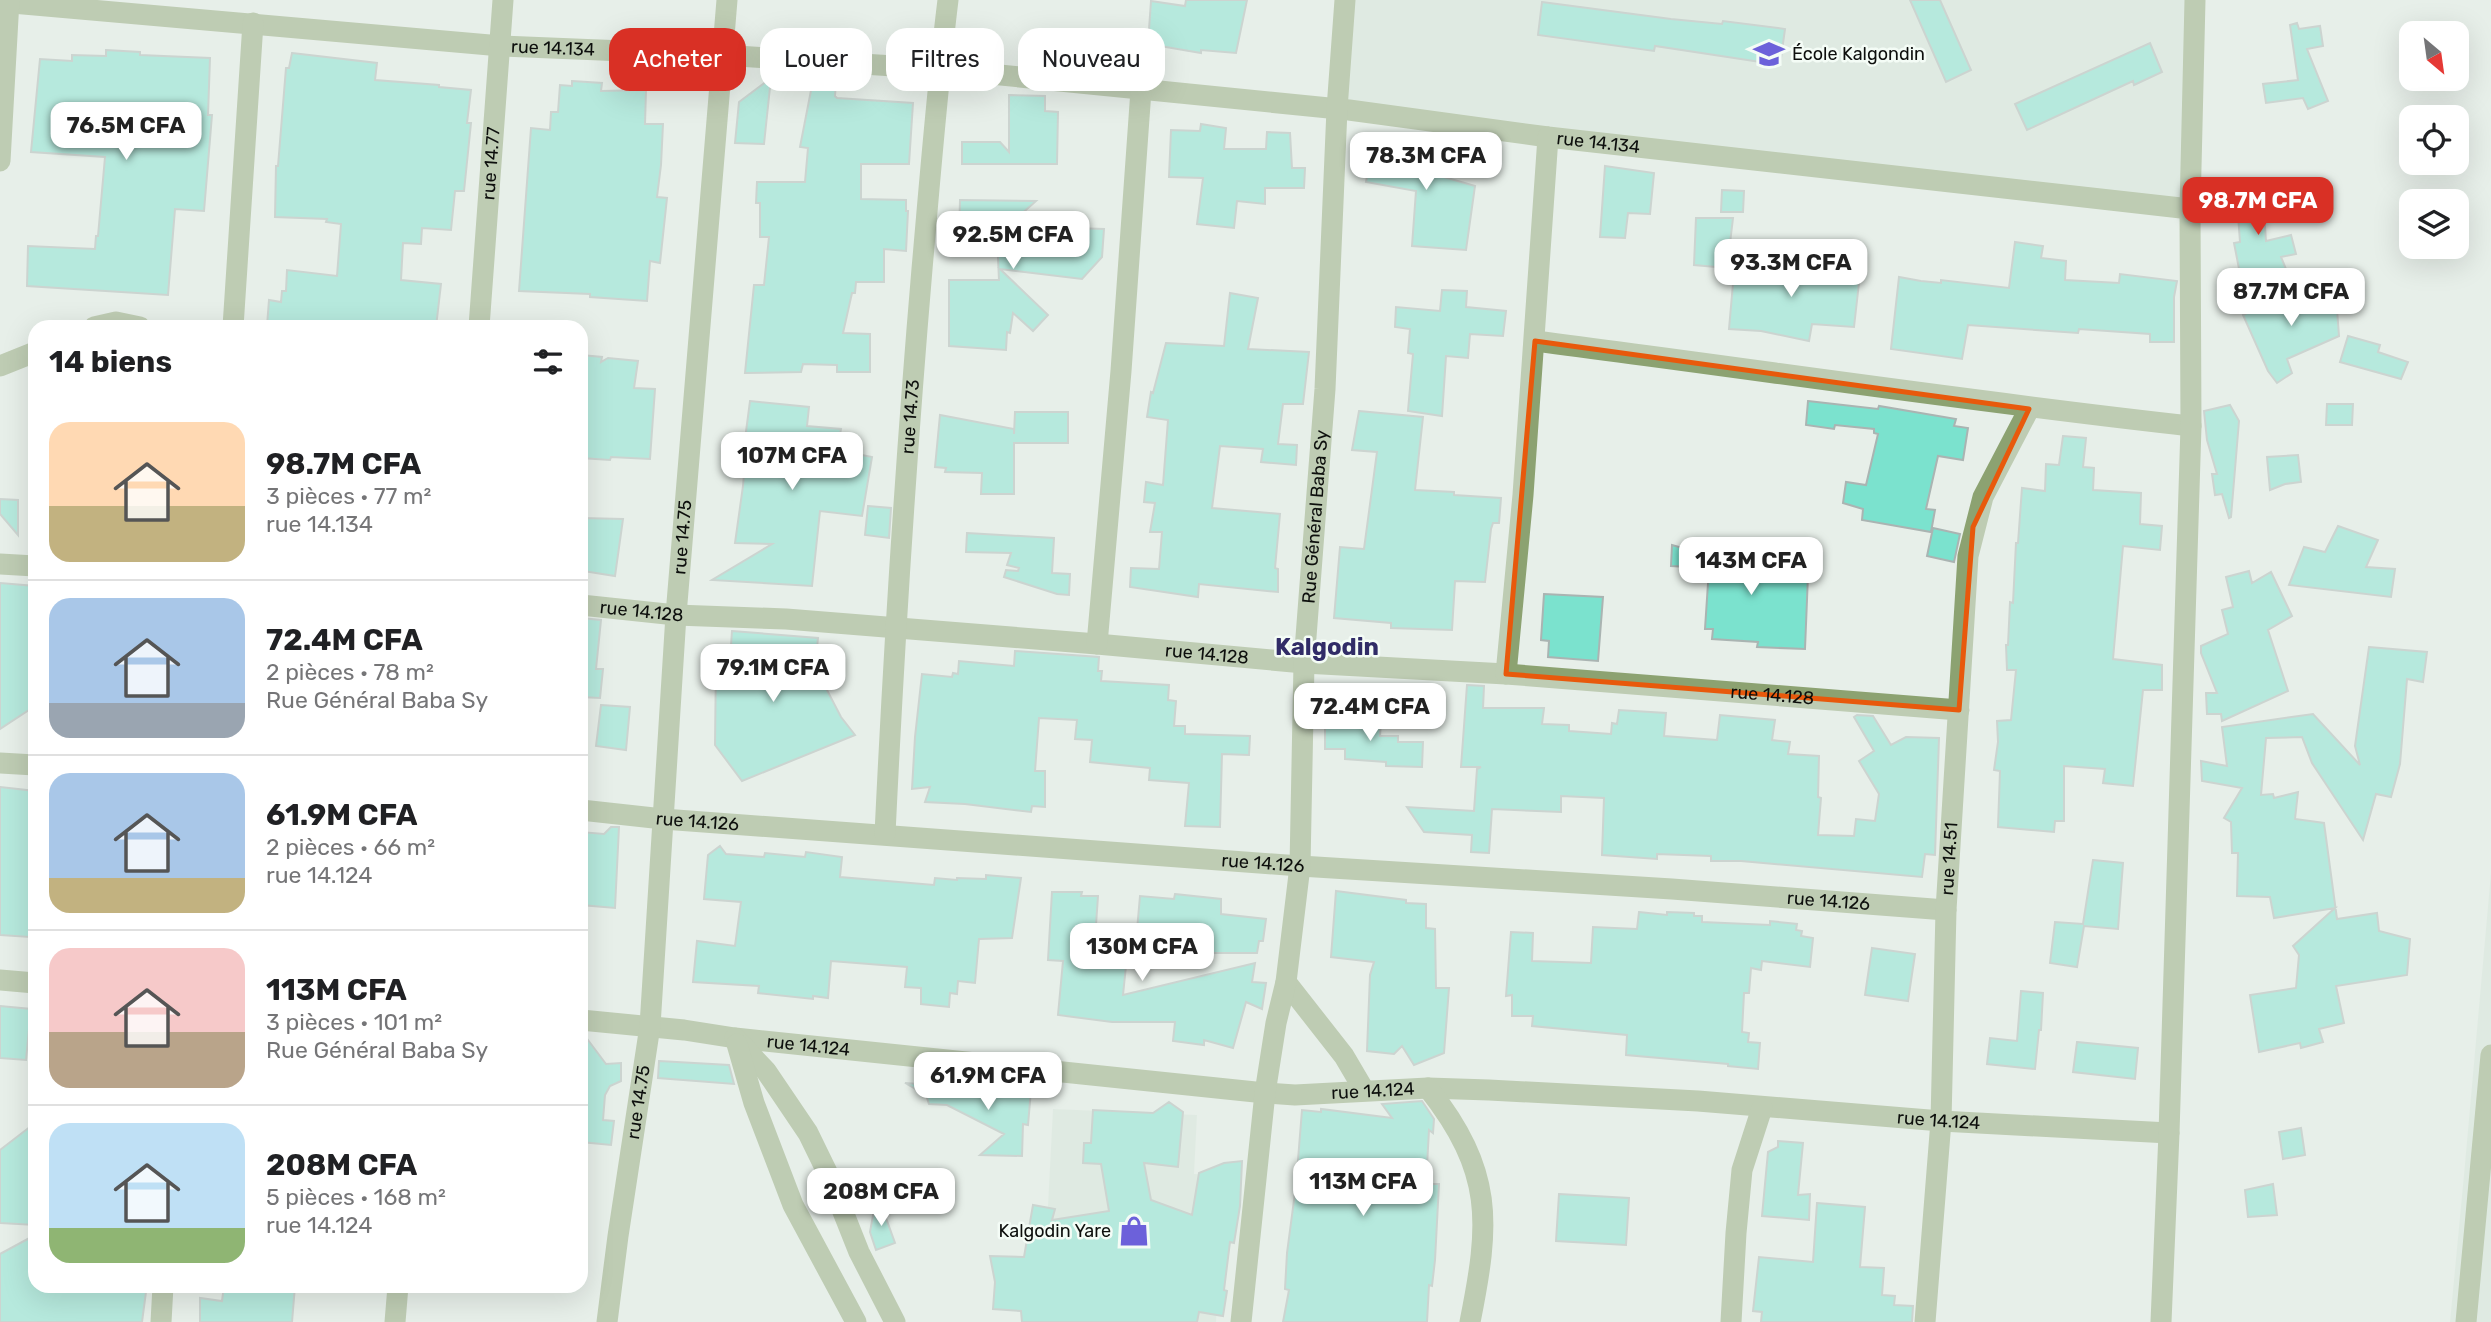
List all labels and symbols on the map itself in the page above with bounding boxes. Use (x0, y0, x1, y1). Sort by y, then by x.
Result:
north arrow (2399, 21, 2469, 91)
street label: rue 14.134 (511, 35, 595, 61)
school or university icon: École Kalgondin (1752, 37, 1786, 71)
place label: École Kalgondin (1792, 43, 1925, 65)
pin: 76.5M CFA (46, 102, 206, 162)
street label: rue 14.77 (477, 126, 505, 201)
street label: rue 14.134 (1555, 127, 1641, 158)
pin: 78.3M CFA (1346, 132, 1506, 192)
pin: 98.7M CFA (2178, 177, 2338, 237)
pin: 92.5M CFA (933, 212, 1093, 271)
pin: 93.3M CFA (1711, 240, 1871, 299)
pin: 87.7M CFA (2211, 268, 2371, 328)
street label: rue 14.73 (897, 379, 924, 455)
street label: Rue Général Baba Sy (1298, 429, 1333, 604)
pin: 107M CFA (720, 433, 864, 492)
street label: rue 14.75 (668, 499, 697, 575)
pin: 143M CFA (1679, 538, 1823, 597)
street label: rue 14.128 (599, 596, 684, 626)
district label: Kalgodin (1275, 633, 1379, 661)
street label: rue 14.128 (1164, 639, 1250, 669)
pin: 79.1M CFA (693, 644, 853, 704)
street label: rue 14.128 (1730, 681, 1815, 709)
pin: 72.4M CFA (1290, 684, 1450, 743)
street label: rue 14.126 (655, 807, 740, 836)
street label: rue 14.51 (1936, 821, 1962, 896)
street label: rue 14.126 (1221, 849, 1305, 877)
street label: rue 14.126 (1786, 887, 1871, 915)
pin: 130M CFA (1070, 923, 1214, 983)
street label: rue 14.124 (766, 1030, 851, 1061)
pin: 61.9M CFA (908, 1052, 1068, 1112)
street label: rue 14.75 (622, 1064, 655, 1141)
street label: rue 14.124 (1331, 1078, 1415, 1104)
street label: rue 14.124 (1896, 1106, 1981, 1134)
pin: 113M CFA (1291, 1158, 1435, 1218)
pin: 208M CFA (809, 1168, 953, 1228)
shop icon: Kalgodin Yare (1117, 1214, 1151, 1248)
place label: Kalgodin Yare (999, 1220, 1111, 1242)

